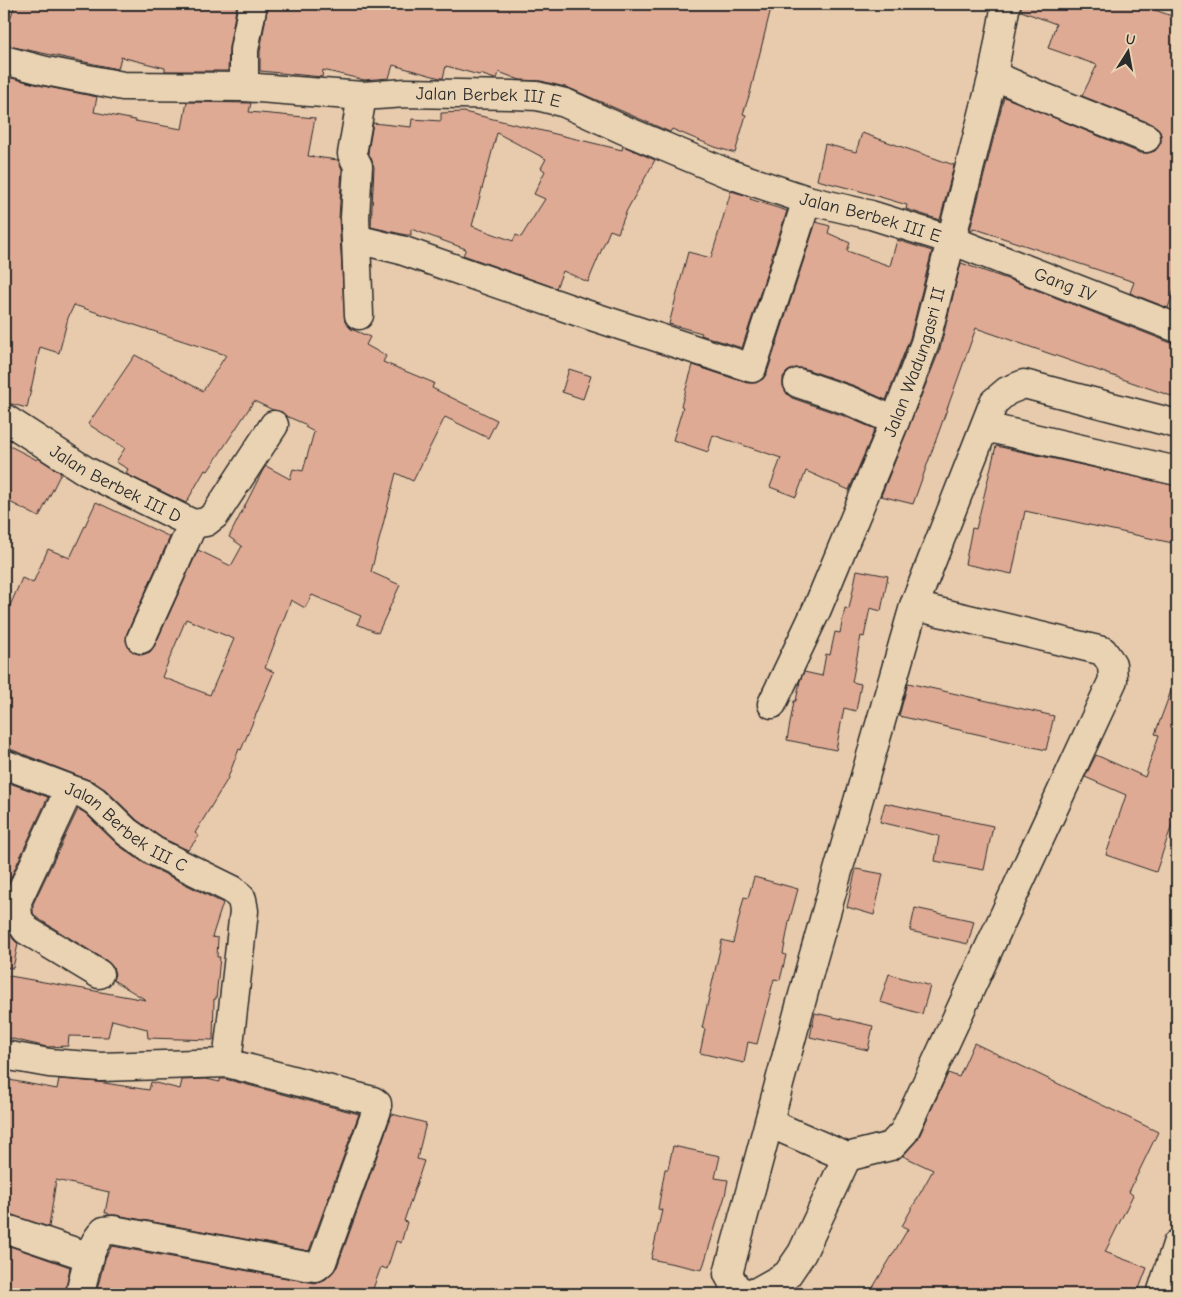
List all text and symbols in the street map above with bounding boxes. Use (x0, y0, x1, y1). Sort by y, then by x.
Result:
north arrow (1104, 28, 1154, 78)
text: U (1124, 30, 1137, 49)
street label: Jalan Berbek III E (416, 83, 563, 113)
street label: Jalan Berbek III E (797, 188, 944, 247)
street label: Gang IV (1031, 263, 1099, 306)
street label: Jalan Wadungasri II (880, 285, 950, 440)
street label: Jalan Berbek III D (46, 441, 185, 528)
street label: Jalan Berbek III C (62, 778, 191, 877)

